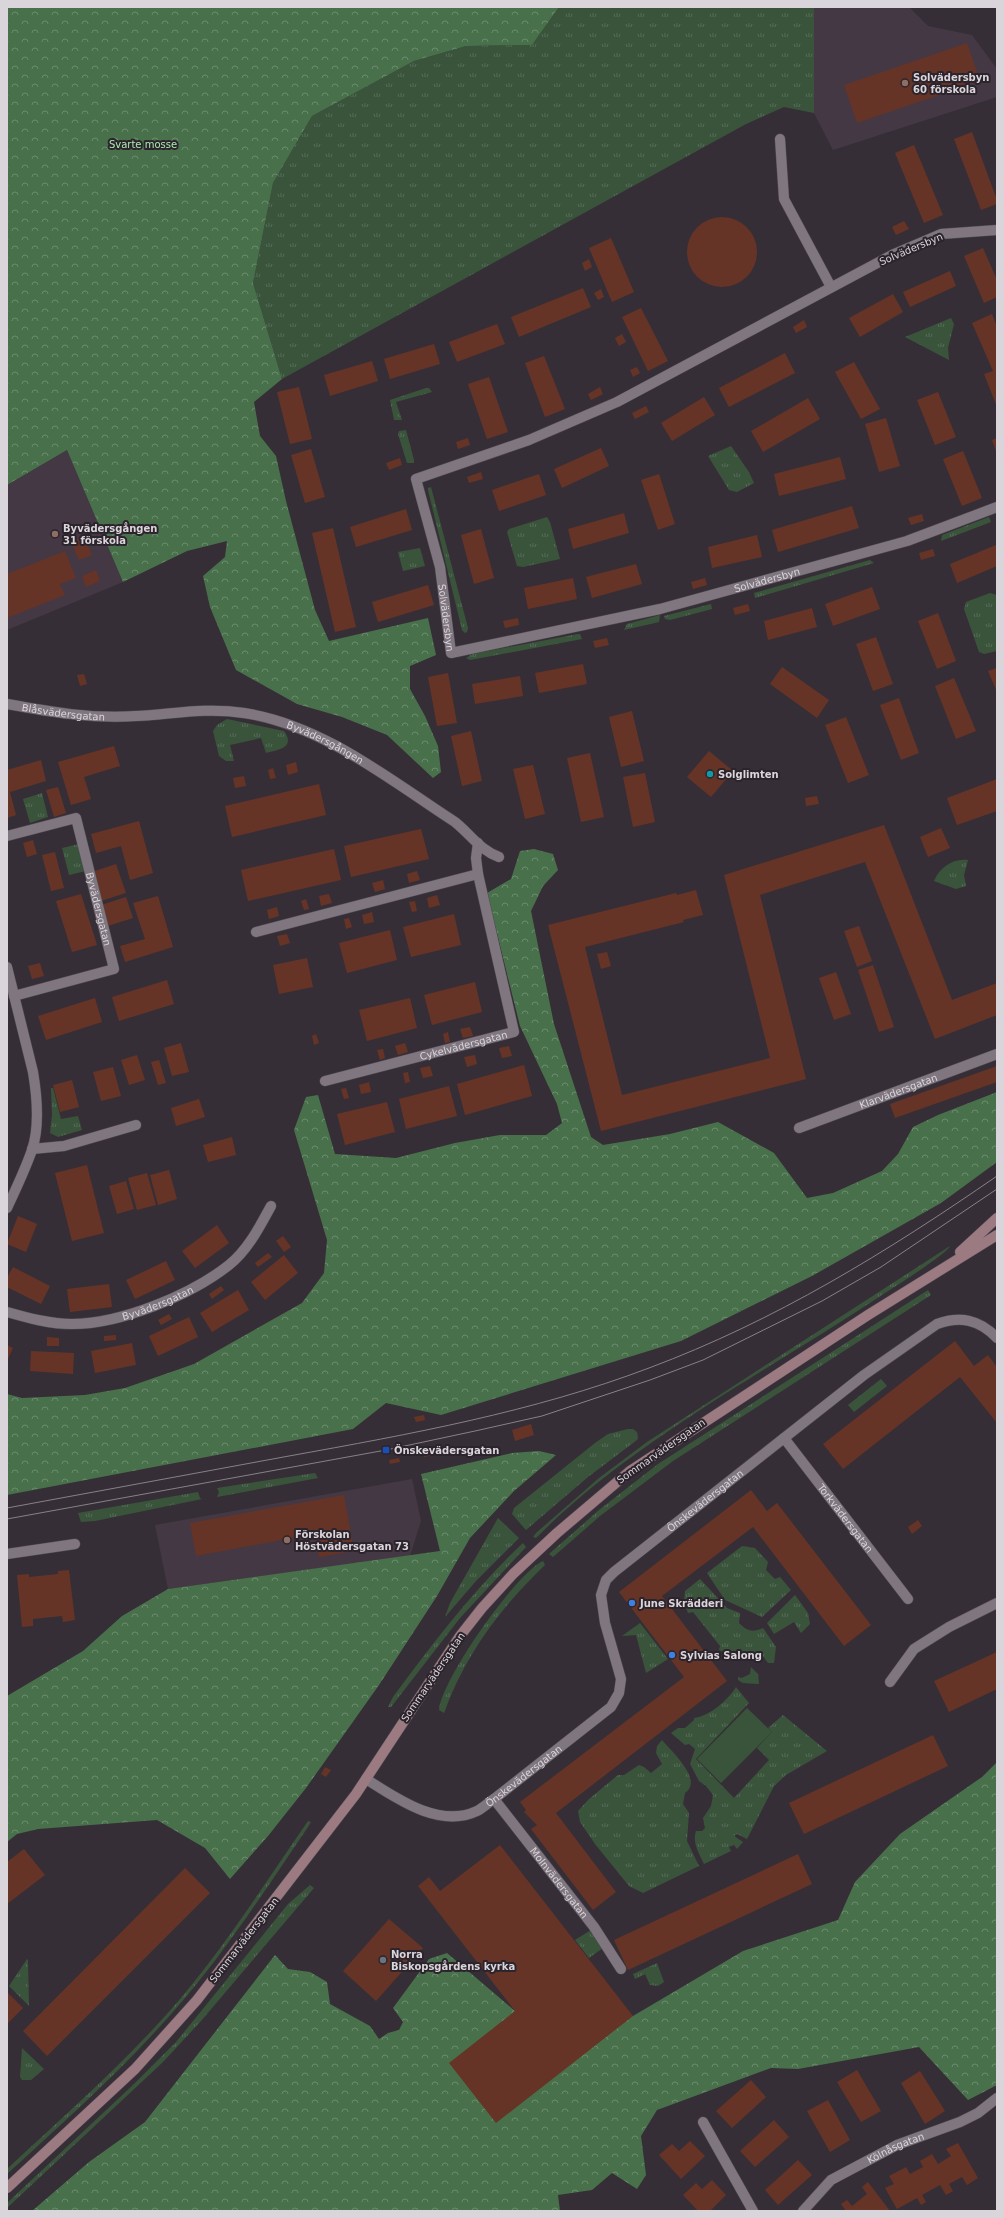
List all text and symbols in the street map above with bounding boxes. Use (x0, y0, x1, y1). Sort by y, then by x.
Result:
place label: Solvädersbyn 60 förskola (913, 72, 989, 95)
marker: Solvädersbyn 60 förskola (900, 78, 910, 88)
park label: Svarte mosse (109, 139, 177, 150)
street label: Solvädersbyn (878, 231, 944, 267)
place label: Byvädersgången 31 förskola (63, 522, 157, 546)
marker: Byvädersgången 31 förskola (50, 529, 60, 539)
street label: Solvädersbyn (733, 565, 801, 594)
street label: Solvädersbyn (437, 583, 456, 652)
street label: Blåsvädersgatan (21, 701, 105, 722)
street label: Byvädersgången (285, 719, 366, 766)
marker: Solglimten (705, 769, 715, 779)
place label: Solglimten (718, 769, 779, 780)
street label: Byvädersgatan (84, 871, 113, 947)
street label: Cykelvädersgatan (418, 1028, 508, 1062)
street label: Klarvädersgatan (858, 1071, 939, 1110)
street label: Byvädersgatan (121, 1284, 195, 1322)
street label: Sommarvädersgatan (615, 1416, 707, 1486)
place label: Önskevädersgatan (394, 1443, 499, 1456)
marker: Önskevädersgatan (381, 1445, 391, 1455)
street label: Önskevädersgatan (664, 1467, 745, 1534)
street label: Torkvädersgatan (815, 1481, 875, 1554)
place label: Förskolan Höstvädersgatan 73 (295, 1529, 409, 1552)
marker: Förskolan Höstvädersgatan 73 (282, 1535, 292, 1545)
marker: June Skrädderi (627, 1598, 637, 1608)
place label: June Skrädderi (639, 1598, 723, 1609)
street label: Sommarvädersgatan (399, 1630, 467, 1724)
marker: Sylvias Salong (667, 1650, 677, 1660)
place label: Sylvias Salong (680, 1650, 762, 1661)
street label: Önskevädersgatan (483, 1743, 564, 1809)
street label: Molnvädersgatan (528, 1845, 590, 1920)
street label: Sommarvädersgatan (207, 1895, 281, 1985)
place label: Norra Biskopsgårdens kyrka (391, 1949, 515, 1972)
marker: Norra Biskopsgårdens kyrka (378, 1955, 388, 1965)
street label: Kölnåsgatan (865, 2130, 925, 2165)

